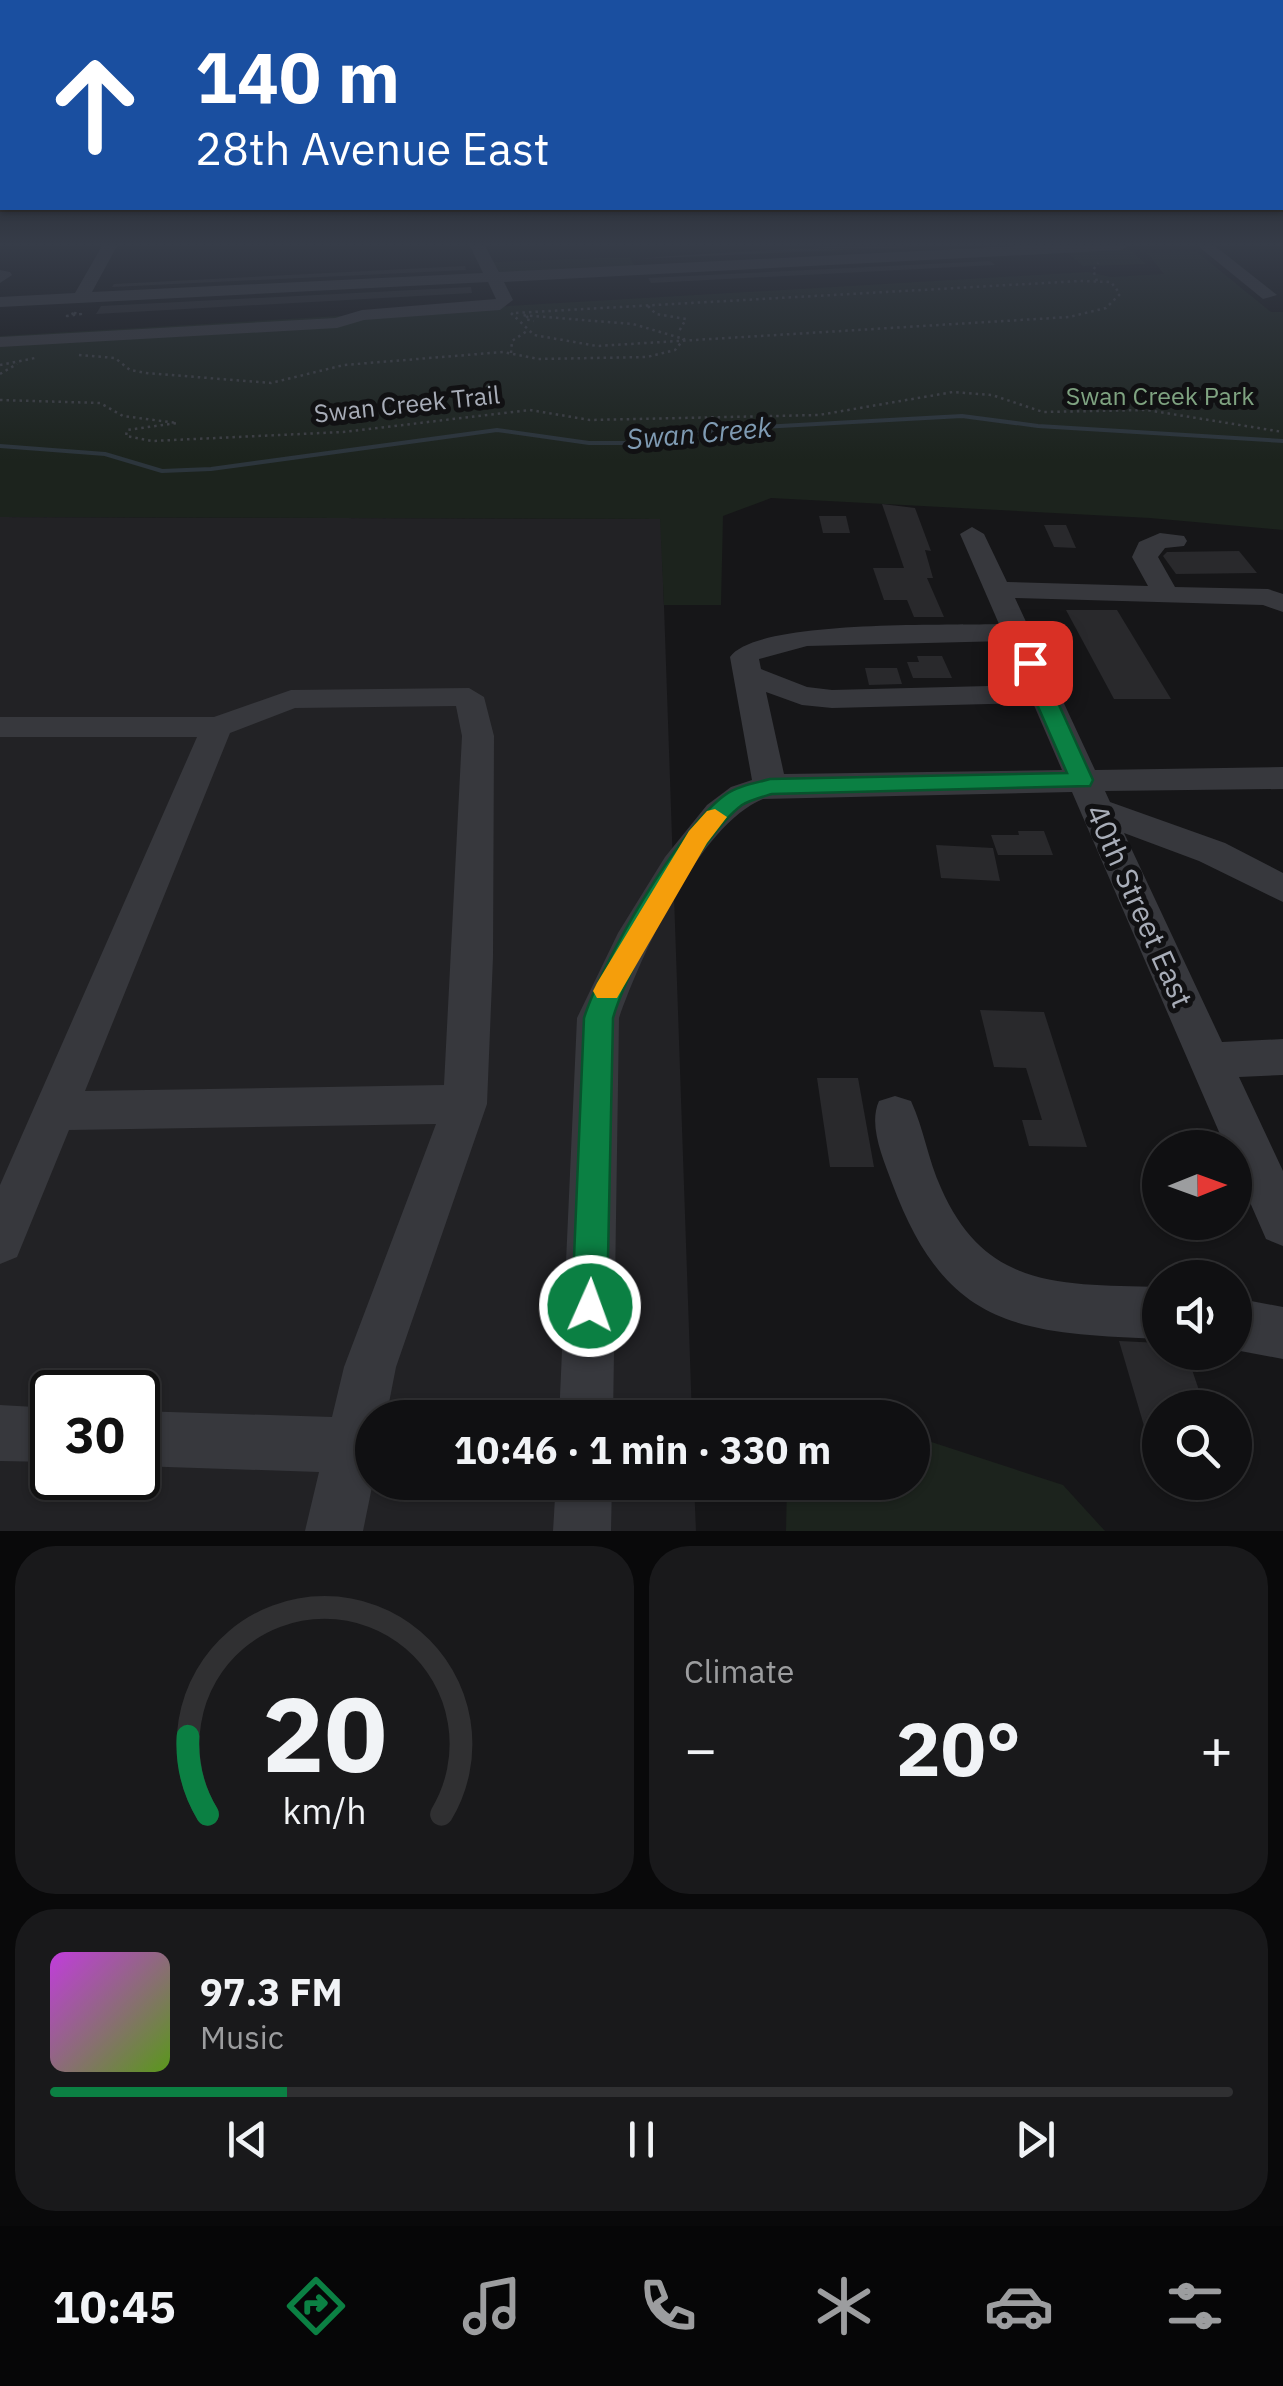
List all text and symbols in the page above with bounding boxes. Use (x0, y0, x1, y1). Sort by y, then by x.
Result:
text: 140 m (195, 31, 400, 122)
icon: ahead (30, 40, 160, 170)
text: 28th Avenue East (195, 119, 550, 177)
street label: Swan Creek Trail (312, 377, 502, 430)
park label: Swan Creek Park (1066, 379, 1254, 412)
water label: Swan Creek (625, 408, 773, 457)
pin (988, 621, 1073, 706)
icon: arrive (1003, 636, 1058, 691)
street label: 40th Street East (1078, 798, 1203, 1013)
north arrow (1142, 1130, 1252, 1240)
map controls (1142, 1130, 1252, 1500)
position arrow (538, 1254, 642, 1358)
button: sound (1142, 1260, 1252, 1370)
speed limit sign: 30 (30, 1370, 160, 1500)
button: search (1142, 1390, 1252, 1500)
text: 10:46 · 1 min · 330 m (454, 1425, 831, 1474)
text: Climate (684, 1650, 794, 1692)
text: 20 (262, 1665, 387, 1801)
text: 20° (896, 1699, 1021, 1797)
text: − (684, 1713, 717, 1784)
text: + (1200, 1713, 1233, 1784)
text: km/h (282, 1787, 367, 1834)
text: 97.3 FM (200, 1967, 343, 2016)
text: Music (200, 2016, 284, 2058)
icon: previous (220, 2112, 275, 2167)
icon: pause (614, 2112, 669, 2167)
icon: next (1008, 2112, 1063, 2167)
icon: directions (281, 2271, 351, 2341)
icon: music (457, 2271, 527, 2341)
icon: phone (633, 2271, 703, 2341)
icon: climate (809, 2271, 879, 2341)
icon: car (984, 2271, 1054, 2341)
icon: filters (1160, 2271, 1230, 2341)
text: 10:45 (53, 2277, 176, 2335)

